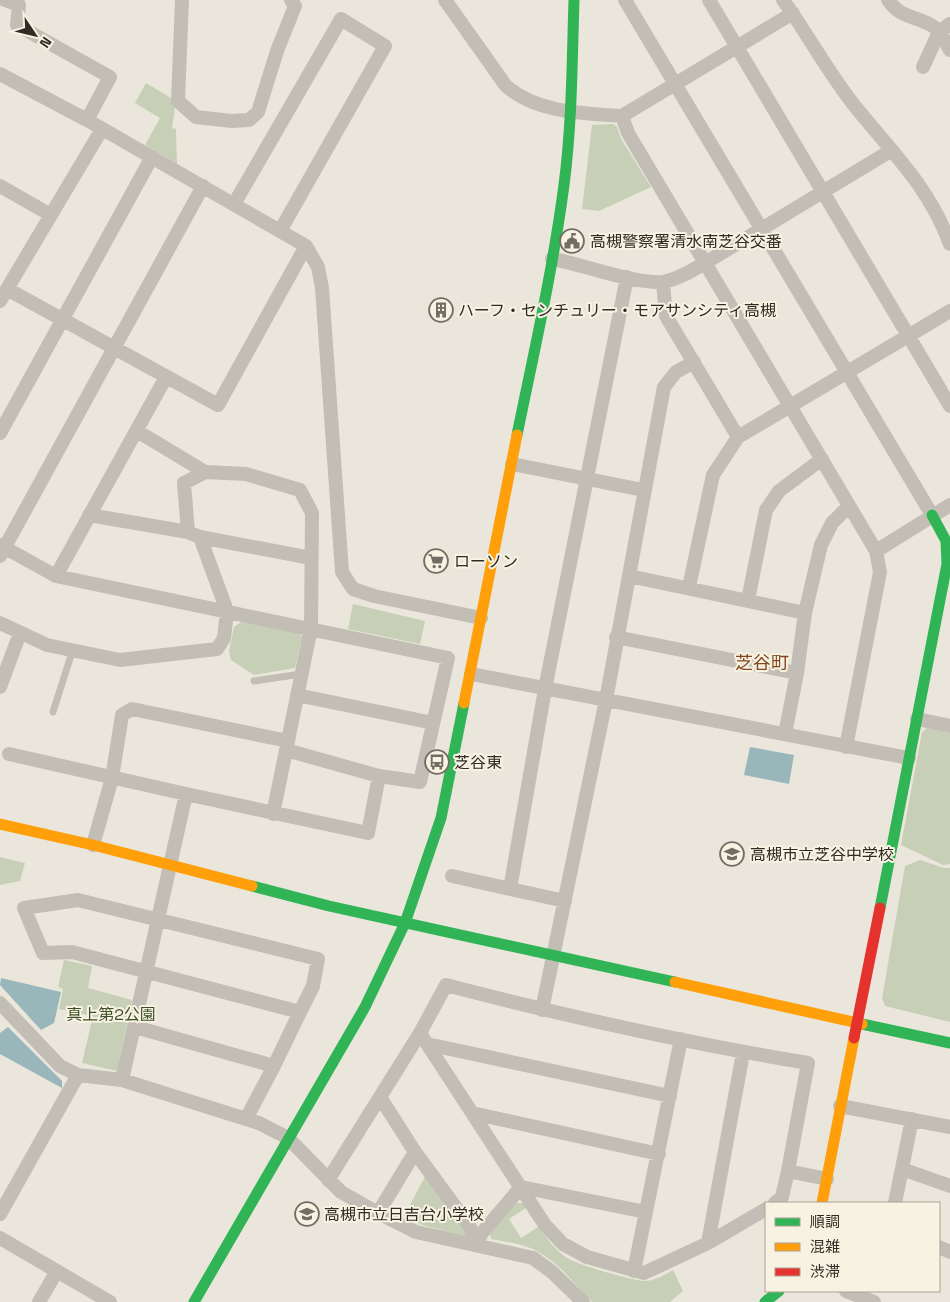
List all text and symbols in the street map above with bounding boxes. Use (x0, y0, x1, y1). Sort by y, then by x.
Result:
north arrow (10, 10, 60, 60)
text: N (36, 33, 56, 51)
public building icon: 高槻警察署清水南芝谷交番 (559, 228, 585, 254)
place label: 高槻警察署清水南芝谷交番 (590, 231, 782, 252)
building icon: ハーフ・センチュリー・モアサンシティ高槻 (428, 297, 454, 323)
place label: ハーフ・センチュリー・モアサンシティ高槻 (458, 300, 776, 321)
supermarket icon: ローソン (423, 548, 449, 574)
place label: ローソン (454, 551, 518, 572)
district label: 芝谷町 (735, 651, 789, 674)
bus stop icon: 芝谷東 (424, 749, 450, 775)
place label: 芝谷東 (454, 752, 502, 773)
school or university icon: 高槻市立芝谷中学校 (719, 841, 745, 867)
place label: 高槻市立芝谷中学校 (750, 844, 894, 865)
park label: 真上第2公園 (66, 1004, 156, 1025)
school or university icon: 高槻市立日吉台小学校 (294, 1201, 320, 1227)
legend (765, 1202, 940, 1292)
place label: 高槻市立日吉台小学校 (324, 1204, 484, 1225)
text: 順調 (810, 1212, 840, 1231)
text: 混雑 (810, 1237, 840, 1256)
text: 渋滞 (810, 1262, 840, 1281)

